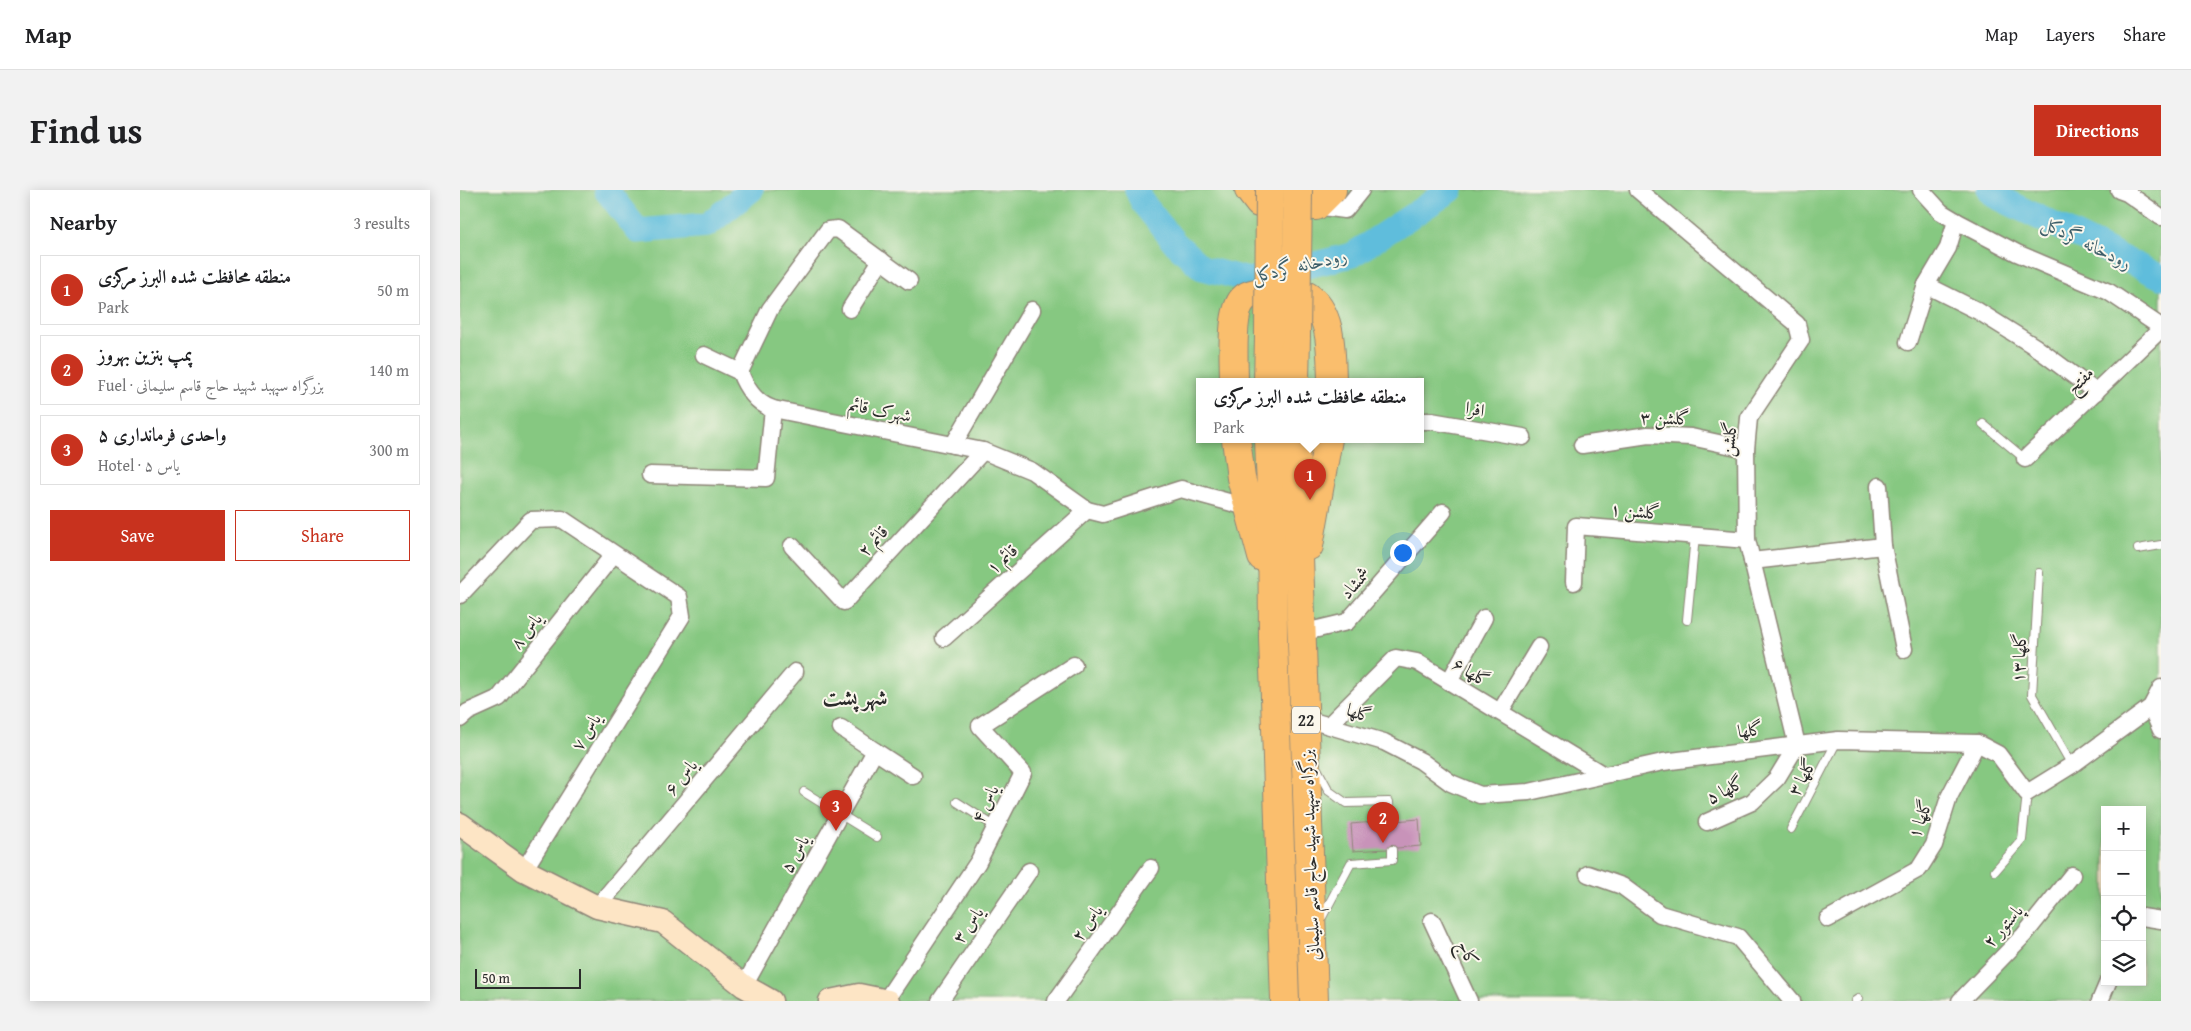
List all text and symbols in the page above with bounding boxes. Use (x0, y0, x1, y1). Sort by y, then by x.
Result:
text: Map (25, 17, 72, 52)
text: Map (1985, 21, 2018, 48)
text: Layers (2046, 21, 2095, 48)
text: Share (2123, 21, 2166, 48)
text: Find us (30, 105, 143, 156)
button: Directions (2034, 105, 2161, 156)
text: Nearby (50, 207, 117, 238)
water label: رودخانه گردکل (2037, 208, 2137, 276)
text: 3 results (353, 211, 410, 235)
water label: رودخانه گردکل (1248, 240, 1350, 290)
text: منطقه محافظت شده البرز مرکزی (98, 262, 291, 290)
text: 1 (63, 278, 71, 302)
text: 50 m (377, 278, 409, 302)
text: Park (98, 295, 129, 319)
text: پمپ بنزین بهروز (98, 340, 192, 368)
text: 2 (63, 358, 71, 382)
text: 140 m (369, 358, 409, 382)
street label: مفتح (2060, 360, 2102, 402)
text: Fuel · بزرگراه سپهبد شهید حاج قاسم سلیمانی (98, 373, 324, 397)
popup (1196, 378, 1424, 443)
text: منطقه محافظت شده البرز مرکزی (1213, 382, 1407, 410)
street label: شهرک قائم (846, 390, 914, 432)
street label: افرا (1463, 394, 1487, 423)
street label: گلشن ۳ (1640, 404, 1690, 431)
text: Park (1213, 415, 1244, 439)
text: ۵ واحدی فرمانداری (98, 420, 227, 448)
street label: گلشن (1713, 420, 1744, 458)
text: 3 (63, 438, 71, 462)
text: 300 m (369, 438, 409, 462)
text: Hotel · یاس ۵ (98, 453, 180, 477)
pin: 1 (1294, 459, 1326, 500)
street label: گلشن ۱ (1609, 495, 1661, 526)
button: Save (50, 510, 225, 561)
button: Share (235, 510, 410, 561)
street label: قائم ۲ (851, 519, 897, 565)
street label: قائم ۱ (980, 537, 1026, 582)
your location (1390, 540, 1416, 566)
street label: شمشاد (1333, 561, 1376, 605)
street label: یاس ۸ (503, 605, 549, 655)
street label: گلها ۱۳ (2004, 632, 2033, 684)
street label: گلها ۶ (1447, 650, 1495, 693)
district label: شهر پشت (822, 681, 888, 713)
street label: گلها (1343, 696, 1375, 729)
street label: یاس ۷ (564, 706, 608, 756)
road number: 22 (1292, 706, 1320, 734)
street label: گلها (1736, 715, 1764, 744)
street label: بزرگراه سپهبد شهید حاج قاسم سلیمانی (1292, 749, 1332, 961)
street label: یاس ۶ (657, 752, 705, 801)
street label: گلها ۳ (1780, 753, 1823, 801)
street label: گلها ۵ (1701, 768, 1749, 811)
street label: یاس ۴ (964, 779, 1006, 828)
pin: 3 (820, 790, 852, 831)
street label: گلها ۱ (1900, 796, 1939, 842)
pin: 2 (1367, 802, 1399, 843)
map controls (2101, 806, 2146, 986)
button: + (2101, 806, 2146, 851)
street label: یاس ۵ (773, 828, 817, 878)
button: − (2101, 851, 2146, 896)
button: locate (2101, 896, 2146, 941)
street label: یاس ۲ (1064, 897, 1110, 947)
street label: پاستور ۲ (1976, 897, 2030, 953)
street label: یاس ۳ (945, 899, 991, 949)
street label: کاج (1448, 935, 1486, 971)
button: layers (2101, 941, 2146, 986)
scale bar (475, 966, 581, 989)
text: 50 m (482, 968, 510, 988)

